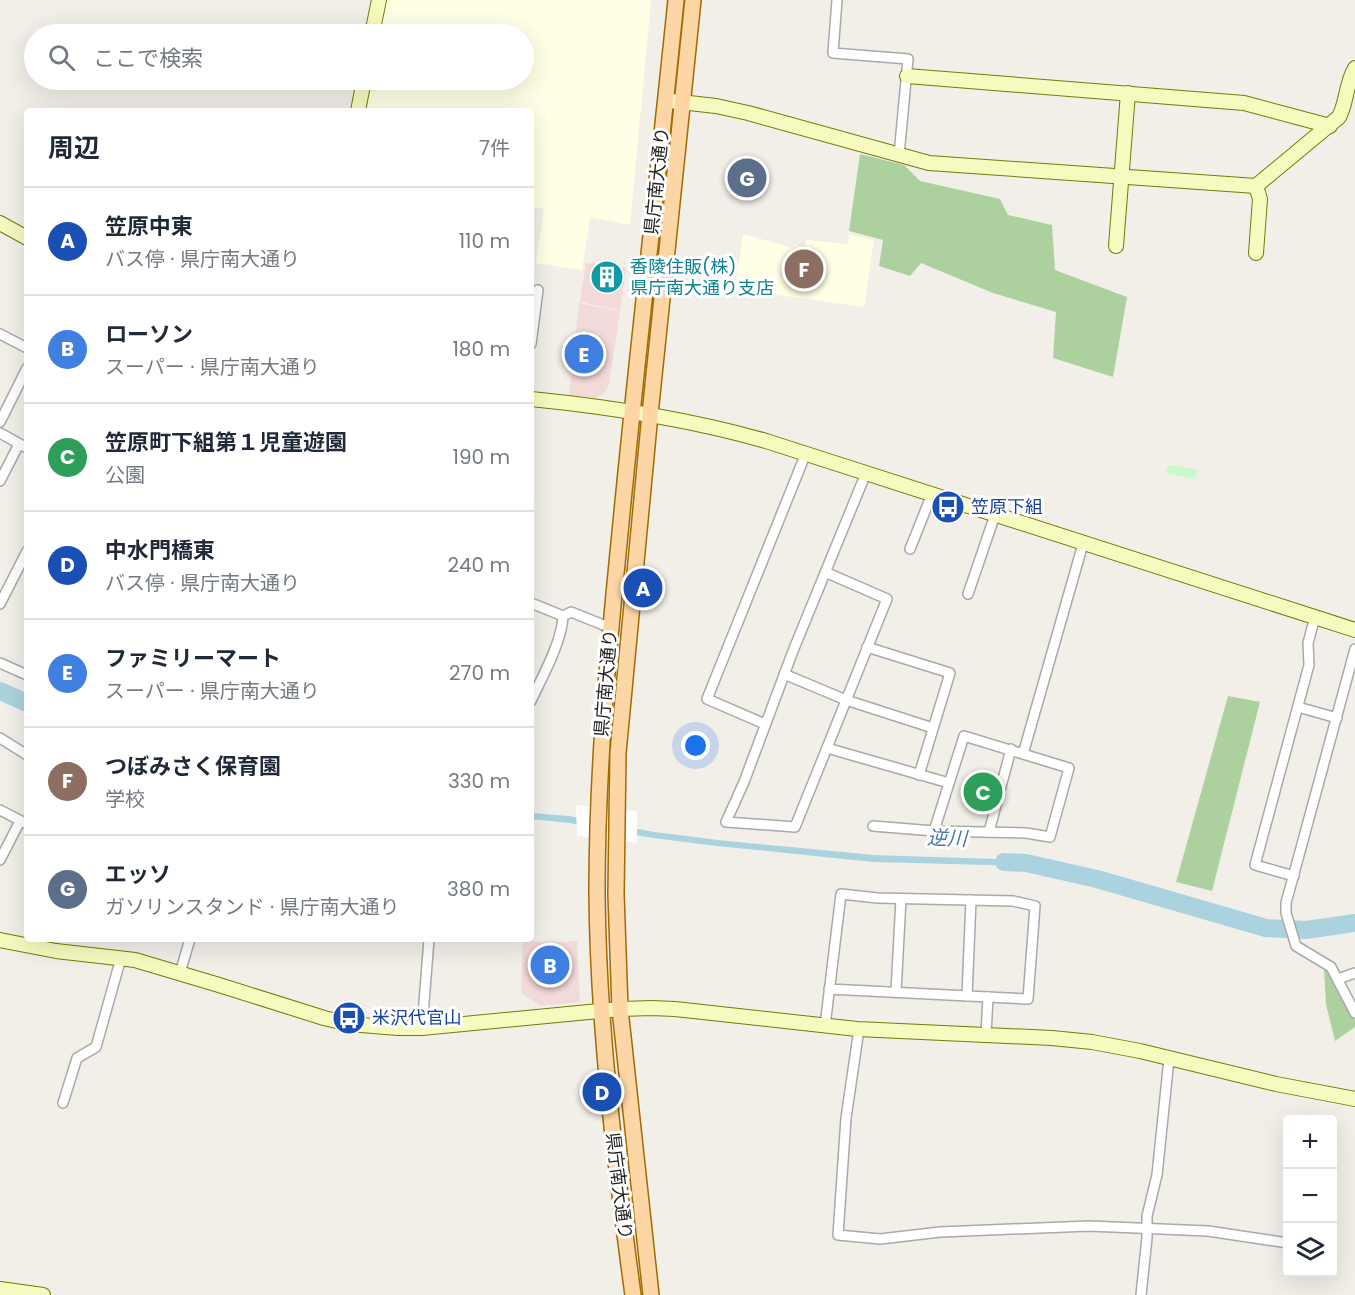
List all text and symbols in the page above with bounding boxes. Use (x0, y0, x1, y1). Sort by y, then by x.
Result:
search box (24, 24, 534, 90)
icon: search (45, 41, 78, 74)
text: ここで検索 (93, 43, 203, 74)
street label: 県庁南大通り (638, 126, 675, 236)
text: 周辺 (48, 130, 100, 166)
text: 7件 (479, 134, 510, 162)
pin: G (728, 156, 766, 201)
text: 笠原中東 (105, 211, 193, 242)
text: A (60, 227, 75, 255)
text: 110 m (459, 227, 510, 255)
text: バス停 · 県庁南大通り (105, 245, 300, 273)
pin: F (784, 246, 824, 292)
place label: 香陵住販(株) 県庁南大通り支店 (630, 254, 774, 300)
building icon: 香陵住販(株) 県庁南大通り支店 (589, 259, 625, 295)
text: ローソン (105, 319, 193, 350)
pin: E (564, 332, 604, 376)
text: B (61, 335, 74, 363)
text: 180 m (452, 335, 510, 363)
text: スーパー · 県庁南大通り (105, 353, 320, 381)
text: 笠原町下組第１児童遊園 (105, 427, 347, 458)
text: C (60, 443, 75, 471)
text: 190 m (453, 443, 510, 471)
text: 公園 (105, 461, 145, 489)
bus stop icon: 笠原下組 (930, 489, 966, 525)
place label: 笠原下組 (971, 494, 1043, 519)
text: 中水門橋東 (105, 535, 215, 566)
text: D (60, 551, 75, 579)
text: 240 m (447, 551, 510, 579)
pin: A (624, 566, 662, 610)
text: バス停 · 県庁南大通り (105, 569, 300, 597)
street label: 県庁南大通り (588, 628, 623, 738)
text: ファミリーマート (105, 643, 281, 674)
text: E (62, 659, 73, 687)
text: 270 m (449, 659, 510, 687)
text: スーパー · 県庁南大通り (105, 677, 320, 705)
your location (681, 731, 710, 760)
text: つぼみさく保育園 (105, 751, 281, 782)
text: F (62, 767, 73, 795)
text: 330 m (448, 767, 510, 795)
pin: C (964, 770, 1002, 814)
text: 学校 (105, 785, 145, 813)
water label: 逆川 (927, 823, 969, 853)
text: エッソ (105, 859, 171, 890)
text: G (60, 875, 75, 903)
text: 380 m (447, 875, 510, 903)
text: ガソリンスタンド · 県庁南大通り (105, 893, 400, 921)
pin: B (530, 942, 570, 988)
bus stop icon: 米沢代官山 (331, 1000, 367, 1036)
place label: 米沢代官山 (372, 1005, 462, 1030)
pin: D (582, 1070, 622, 1114)
map controls (1283, 1115, 1337, 1277)
button: + (1283, 1115, 1337, 1169)
street label: 県庁南大通り (601, 1131, 638, 1241)
button: − (1283, 1169, 1337, 1223)
button: layers (1283, 1223, 1337, 1277)

